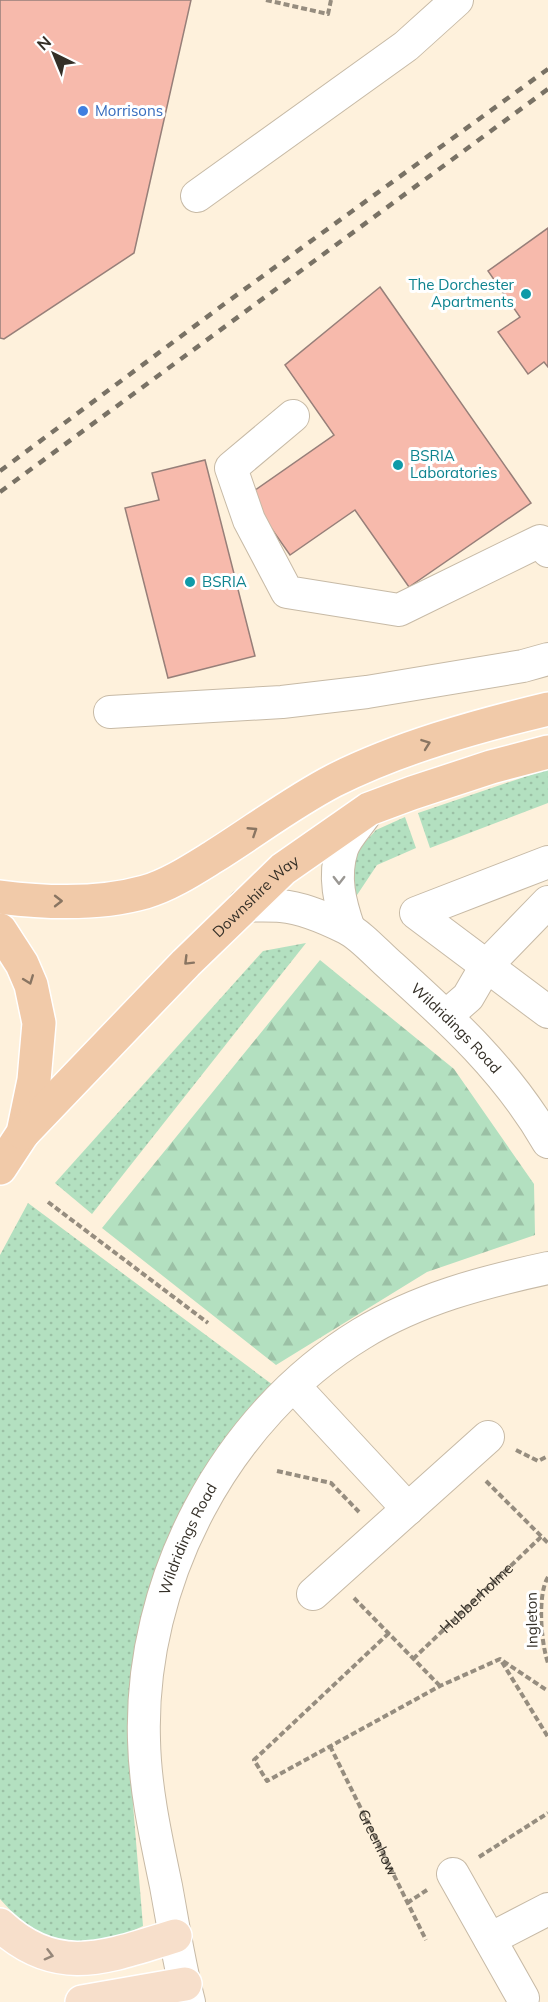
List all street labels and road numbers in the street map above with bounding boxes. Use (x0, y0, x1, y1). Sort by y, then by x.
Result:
street label: Downshire Way (208, 851, 302, 941)
street label: Wildridings Road (407, 979, 505, 1077)
street label: Wildridings Road (154, 1480, 221, 1597)
street label: Hubberholme (436, 1559, 517, 1637)
street label: Ingleton (522, 1592, 541, 1648)
street label: Greenhow (354, 1806, 403, 1879)

